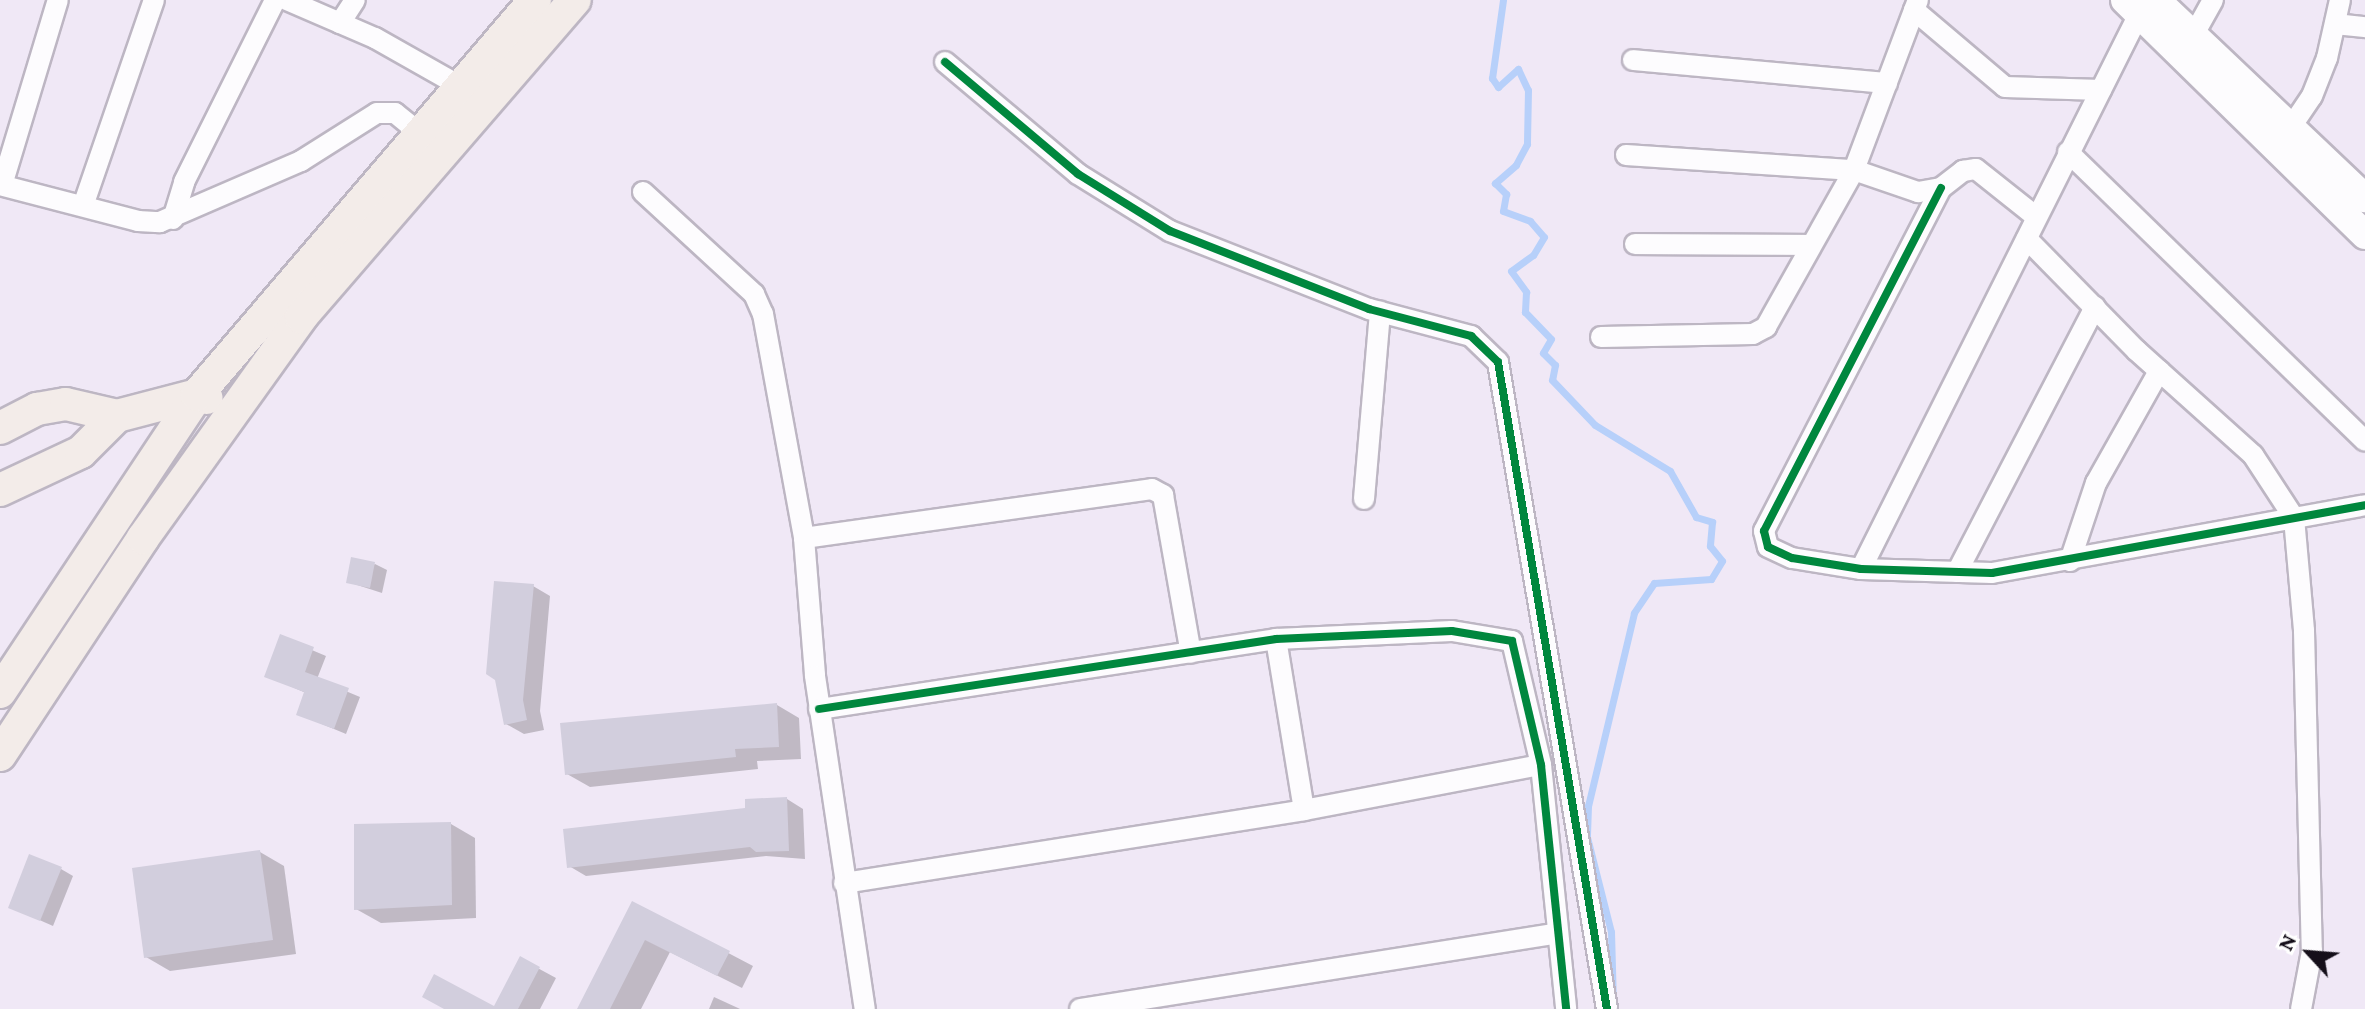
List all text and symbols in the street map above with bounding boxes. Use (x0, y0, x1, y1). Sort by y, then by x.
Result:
north arrow (2269, 913, 2349, 993)
text: N (2272, 930, 2302, 954)

